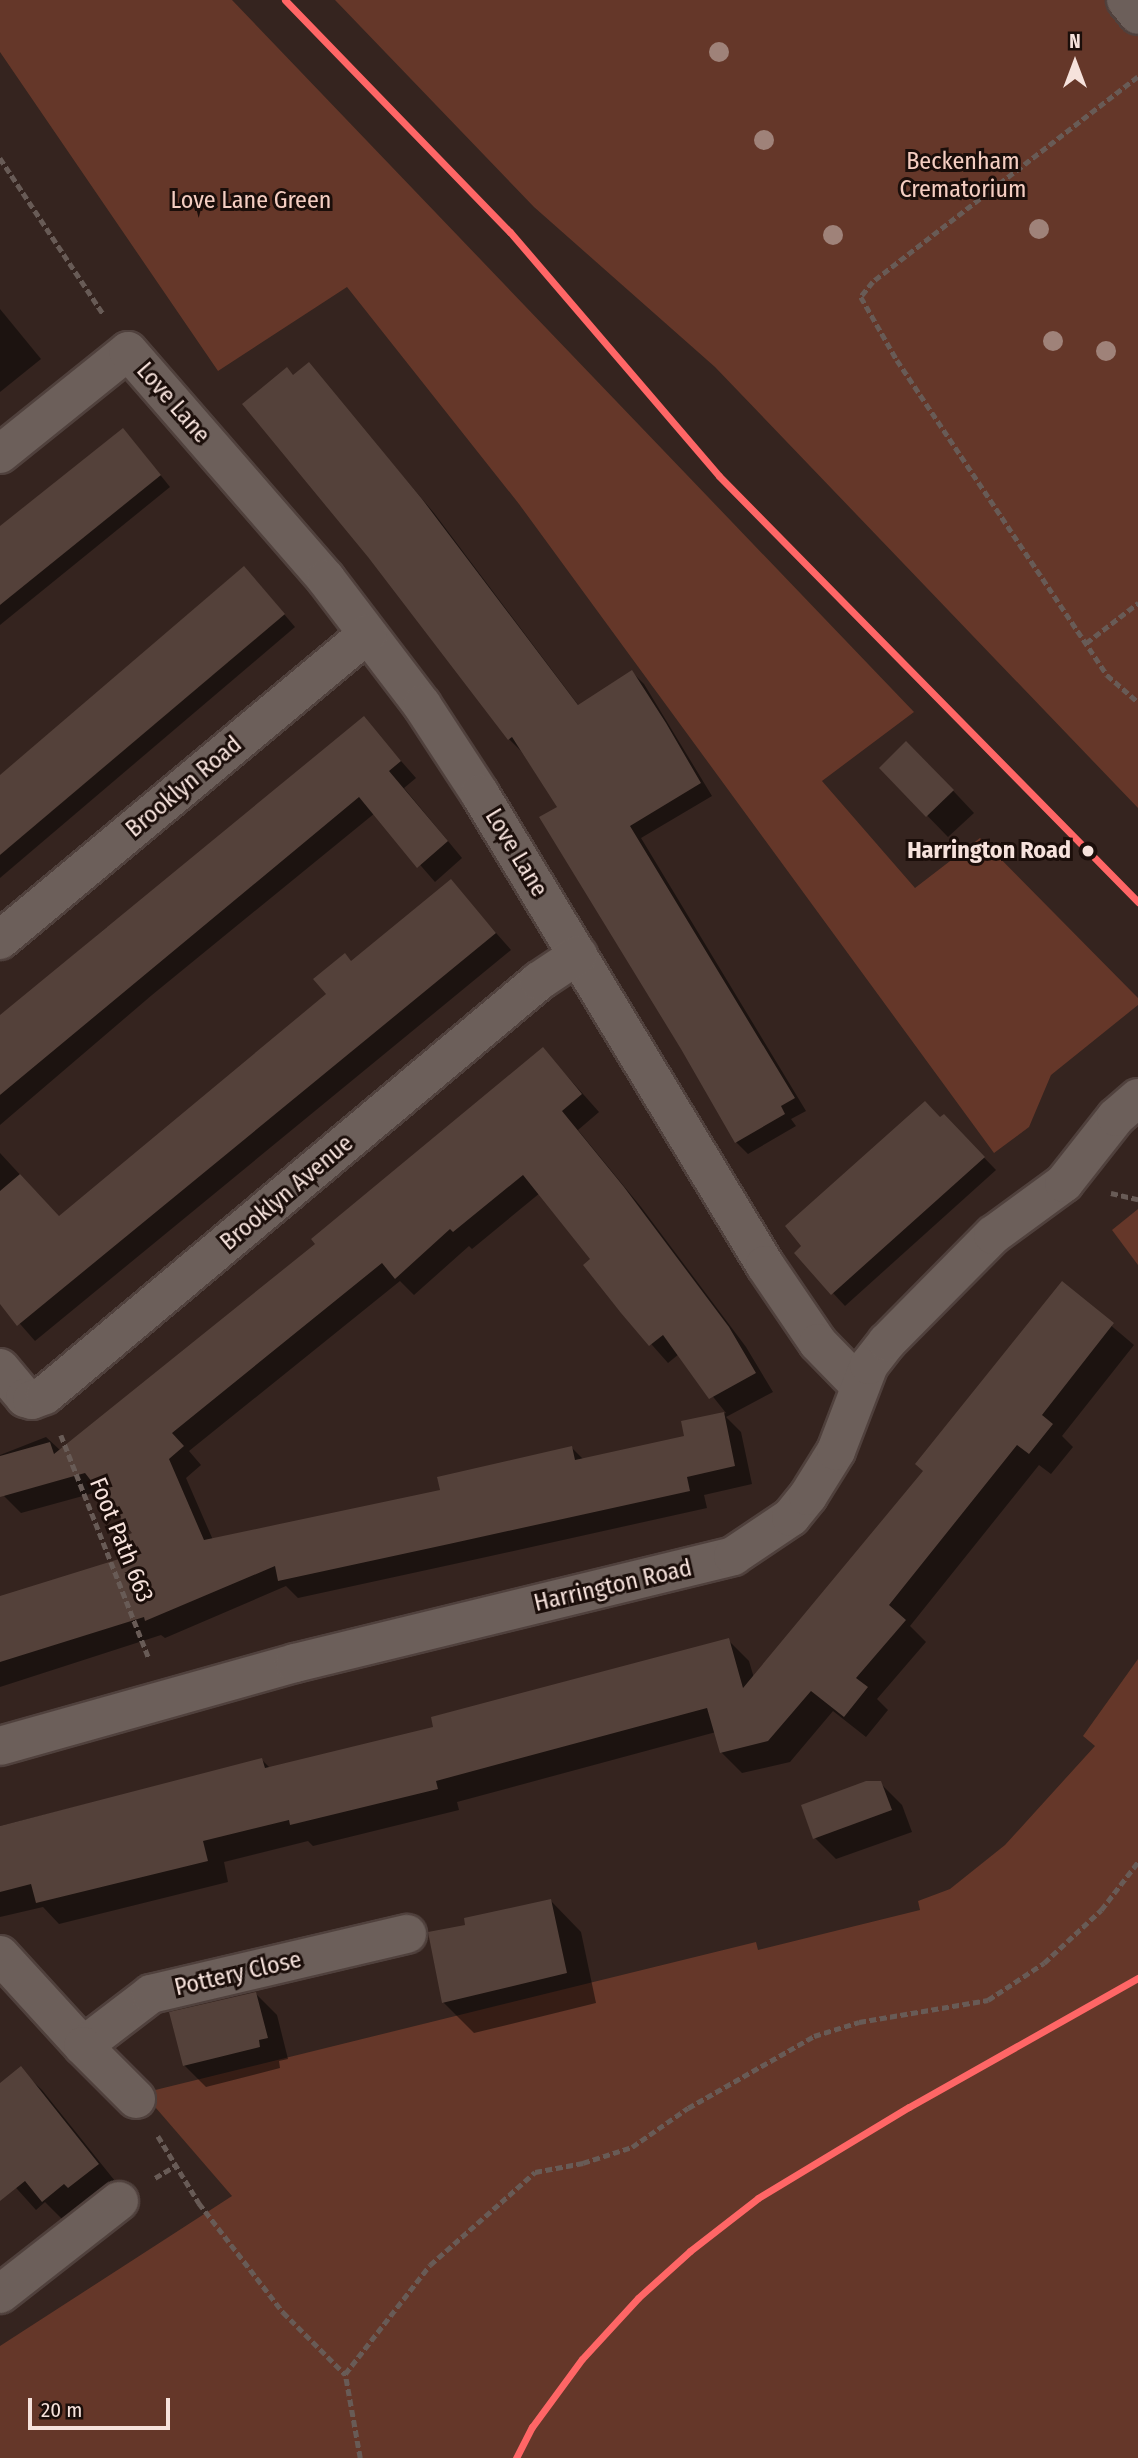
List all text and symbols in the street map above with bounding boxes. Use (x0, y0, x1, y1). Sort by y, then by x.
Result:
north arrow (1040, 28, 1110, 98)
text: N (1069, 30, 1081, 53)
park label: Beckenham Crematorium (899, 148, 1027, 204)
park label: Love Lane Green (171, 187, 331, 215)
street label: Love Lane (130, 357, 216, 449)
street label: Brooklyn Road (120, 730, 248, 844)
street label: Love Lane (479, 804, 553, 902)
place label: Harrington Road (907, 837, 1071, 865)
marker: Harrington Road (1077, 840, 1099, 862)
street label: Brooklyn Avenue (215, 1129, 359, 1257)
street label: Foot Path 663 (83, 1473, 159, 1607)
street label: Harrington Road (531, 1554, 695, 1618)
street label: Pottery Close (172, 1945, 304, 2003)
scale bar (32, 2384, 173, 2428)
text: 20 m (41, 2397, 82, 2423)

